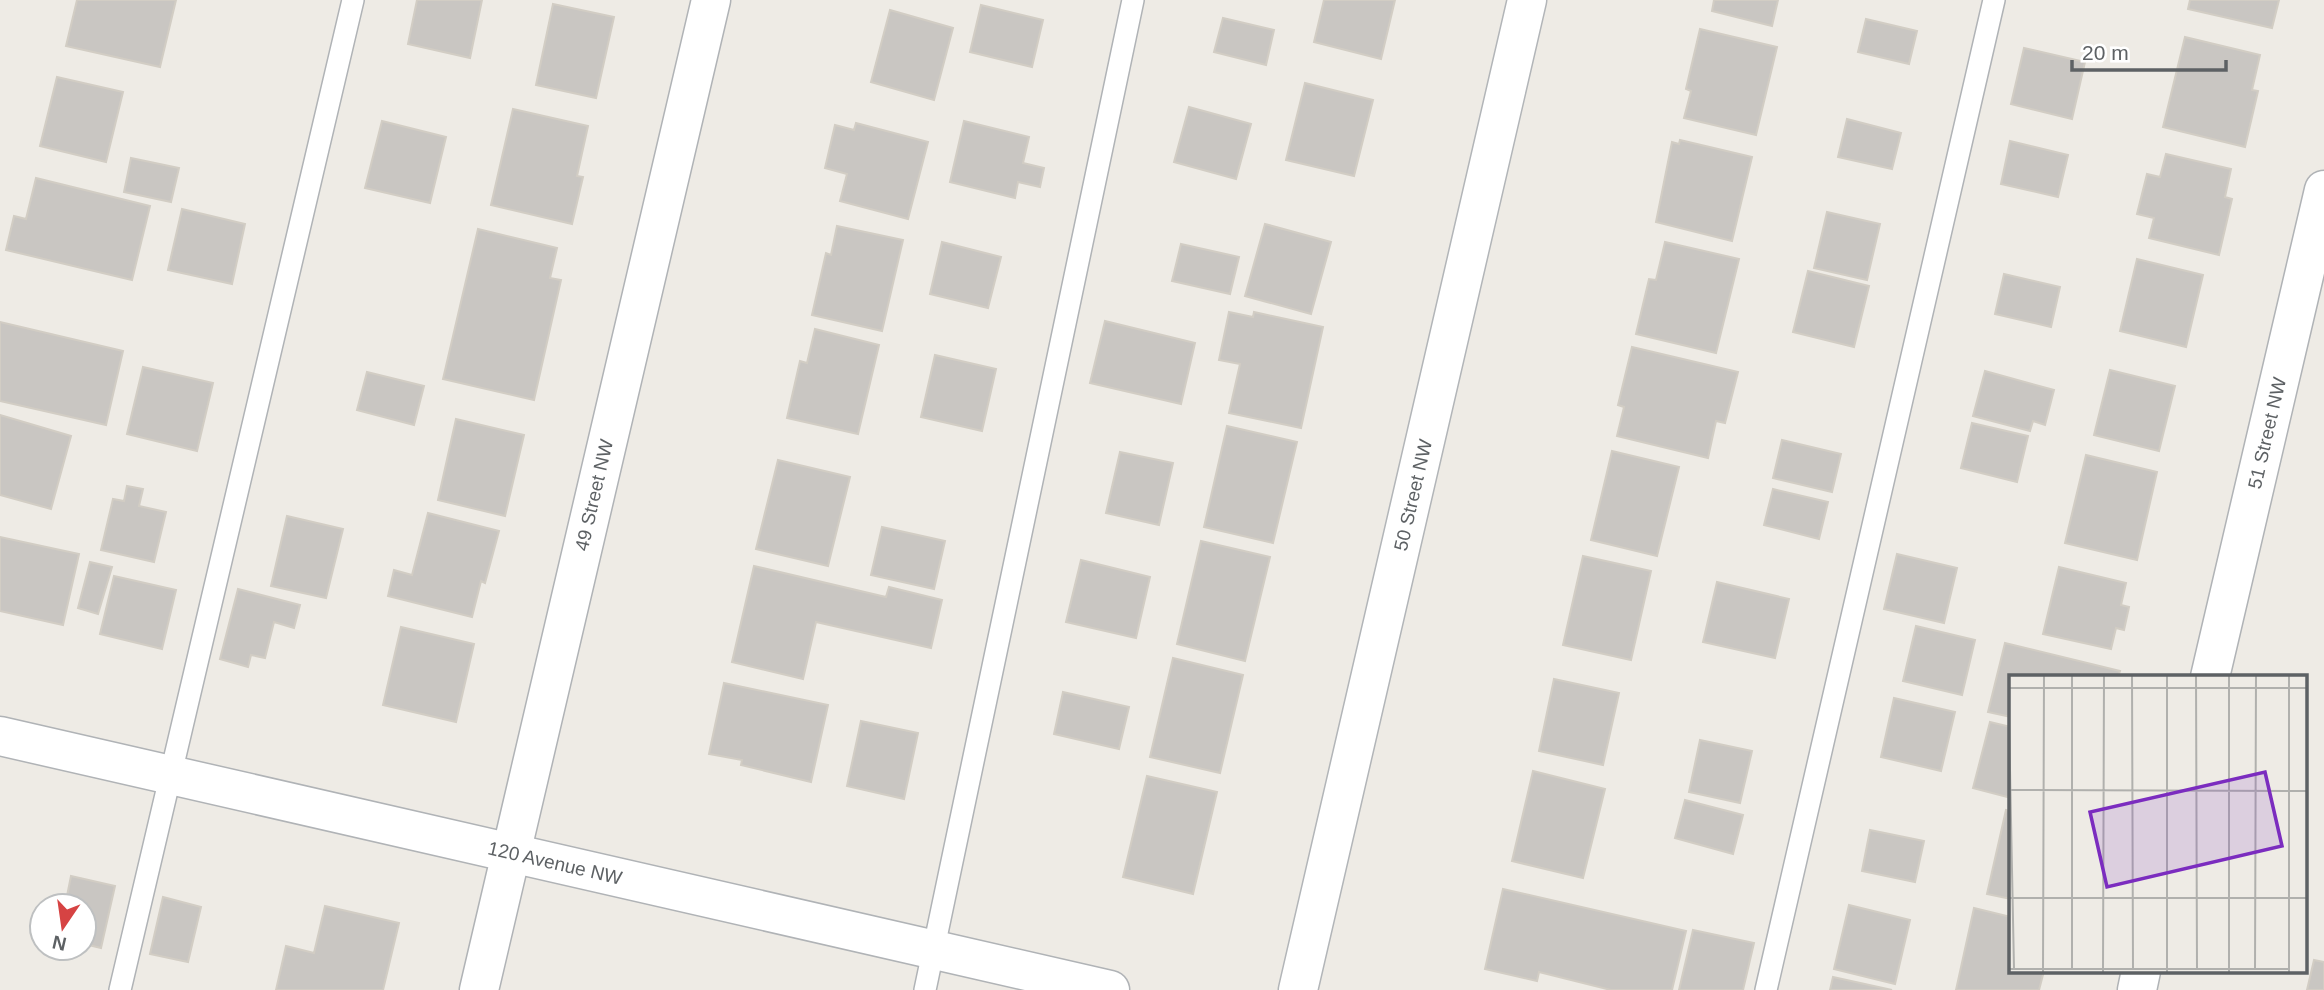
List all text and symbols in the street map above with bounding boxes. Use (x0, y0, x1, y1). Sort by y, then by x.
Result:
scale bar (2072, 28, 2226, 72)
text: 20 m (2082, 41, 2129, 64)
street label: 51 Street NW (2244, 375, 2290, 491)
street label: 49 Street NW (571, 437, 617, 553)
street label: 50 Street NW (1390, 437, 1436, 553)
inset map (2009, 675, 2306, 972)
street label: 120 Avenue NW (486, 837, 624, 889)
north arrow (28, 892, 98, 962)
text: N (50, 931, 68, 955)

